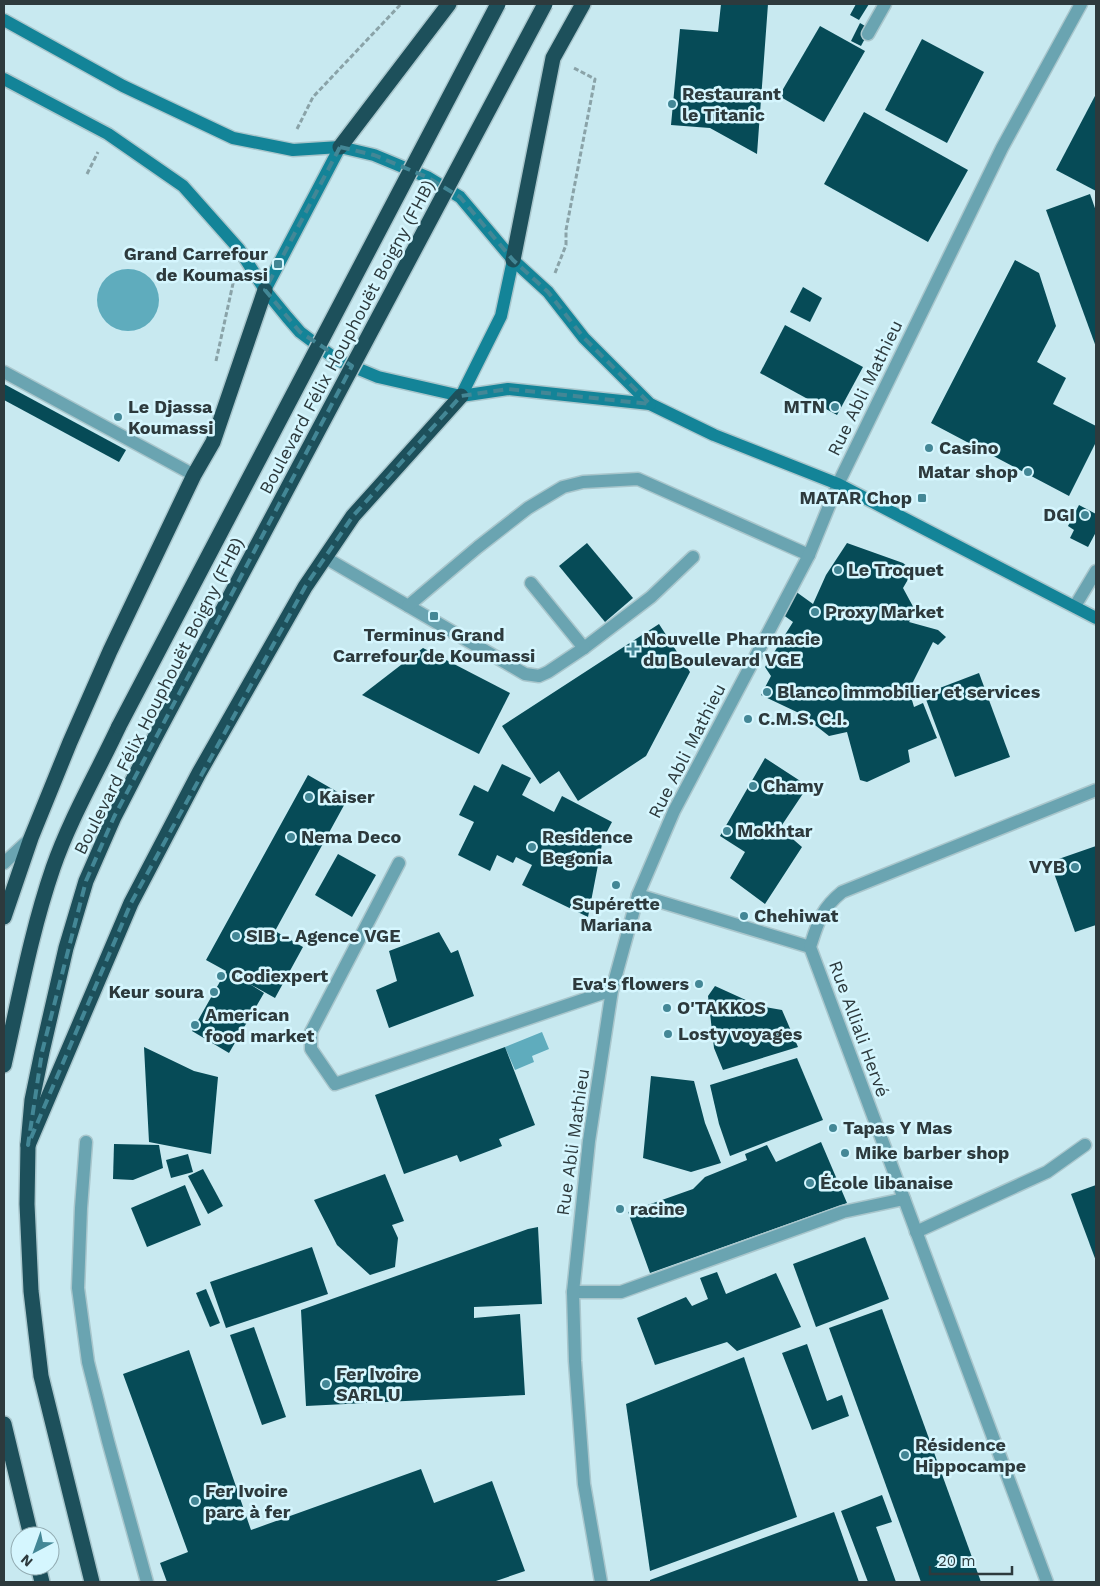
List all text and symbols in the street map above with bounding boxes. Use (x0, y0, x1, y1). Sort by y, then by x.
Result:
place label: Restaurant le Titanic (682, 83, 781, 125)
marker: Restaurant le Titanic (666, 98, 678, 110)
street label: Boulevard Félix Houphouët Boigny (FHB) (254, 176, 439, 497)
place label: Grand Carrefour de Koumassi (124, 243, 268, 285)
marker: Grand Carrefour de Koumassi (272, 258, 284, 270)
street label: Rue Abli Mathieu (823, 317, 907, 459)
place label: Le Djassa Koumassi (128, 396, 213, 438)
place label: MTN (784, 396, 825, 417)
marker: MTN (829, 401, 841, 413)
marker: Le Djassa Koumassi (112, 411, 124, 423)
place label: Casino (939, 437, 999, 458)
marker: Casino (923, 442, 935, 454)
place label: Matar shop (918, 461, 1018, 482)
marker: Matar shop (1022, 466, 1034, 478)
place label: MATAR Chop (799, 487, 912, 508)
marker: MATAR Chop (916, 492, 928, 504)
place label: DGI (1043, 504, 1075, 525)
marker: DGI (1079, 509, 1091, 521)
street label: Boulevard Félix Houphouët Boigny (FHB) (69, 534, 248, 858)
place label: Le Troquet (848, 559, 944, 580)
marker: Le Troquet (832, 564, 844, 576)
place label: Proxy Market (825, 601, 944, 622)
marker: Proxy Market (809, 606, 821, 618)
marker: Terminus Grand Carrefour de Koumassi (428, 610, 440, 622)
place label: Terminus Grand Carrefour de Koumassi (333, 624, 535, 666)
place label: Nouvelle Pharmacie du Boulevard VGE (643, 628, 820, 670)
marker: Nouvelle Pharmacie du Boulevard VGE (627, 643, 639, 655)
street label: Rue Abli Mathieu (644, 680, 730, 822)
place label: Blanco immobilier et services (777, 681, 1041, 702)
marker: Blanco immobilier et services (761, 686, 773, 698)
place label: C.M.S. C.I. (758, 708, 847, 729)
marker: C.M.S. C.I. (742, 713, 754, 725)
place label: Chamy (763, 775, 824, 796)
marker: Chamy (747, 780, 759, 792)
place label: Kaiser (319, 786, 375, 807)
marker: Kaiser (303, 791, 315, 803)
place label: Mokhtar (737, 820, 813, 841)
marker: Mokhtar (721, 825, 733, 837)
place label: Nema Deco (301, 826, 402, 847)
place label: Residence Begonia (542, 826, 633, 868)
marker: Nema Deco (285, 831, 297, 843)
marker: Residence Begonia (526, 841, 538, 853)
place label: VYB (1029, 856, 1065, 877)
marker: VYB (1069, 861, 1081, 873)
marker: Supérette Mariana (610, 879, 622, 891)
place label: Supérette Mariana (572, 893, 660, 935)
place label: Chehiwat (754, 905, 838, 926)
marker: Chehiwat (738, 910, 750, 922)
place label: SIB - Agence VGE (246, 925, 401, 946)
marker: SIB - Agence VGE (230, 930, 242, 942)
street label: Rue Alliali Hervé (825, 958, 894, 1100)
place label: Codiexpert (231, 965, 328, 986)
marker: Codiexpert (215, 970, 227, 982)
place label: Eva's flowers (572, 973, 689, 994)
marker: Eva's flowers (693, 978, 705, 990)
place label: Keur soura (109, 981, 205, 1002)
marker: Keur soura (208, 986, 220, 998)
place label: O'TAKKOS (677, 997, 766, 1018)
marker: O'TAKKOS (661, 1002, 673, 1014)
place label: American food market (205, 1004, 314, 1046)
marker: American food market (189, 1019, 201, 1031)
place label: Losty voyages (678, 1023, 803, 1044)
marker: Losty voyages (662, 1028, 674, 1040)
street label: Rue Abli Mathieu (552, 1067, 593, 1217)
place label: Tapas Y Mas (843, 1117, 953, 1138)
marker: Tapas Y Mas (827, 1122, 839, 1134)
place label: Mike barber shop (855, 1142, 1009, 1163)
marker: Mike barber shop (839, 1147, 851, 1159)
place label: École libanaise (820, 1172, 953, 1193)
marker: École libanaise (804, 1177, 816, 1189)
place label: racine (630, 1198, 685, 1219)
marker: racine (614, 1203, 626, 1215)
place label: Fer Ivoire SARL U (336, 1363, 419, 1405)
marker: Fer Ivoire SARL U (320, 1378, 332, 1390)
place label: Résidence Hippocampe (915, 1434, 1026, 1476)
marker: Résidence Hippocampe (899, 1449, 911, 1461)
place label: Fer Ivoire parc à fer (205, 1480, 291, 1522)
marker: Fer Ivoire parc à fer (189, 1495, 201, 1507)
north arrow (10, 1526, 60, 1576)
scale bar (930, 1544, 1012, 1576)
text: N (17, 1551, 36, 1570)
text: 20 m (938, 1552, 976, 1570)

